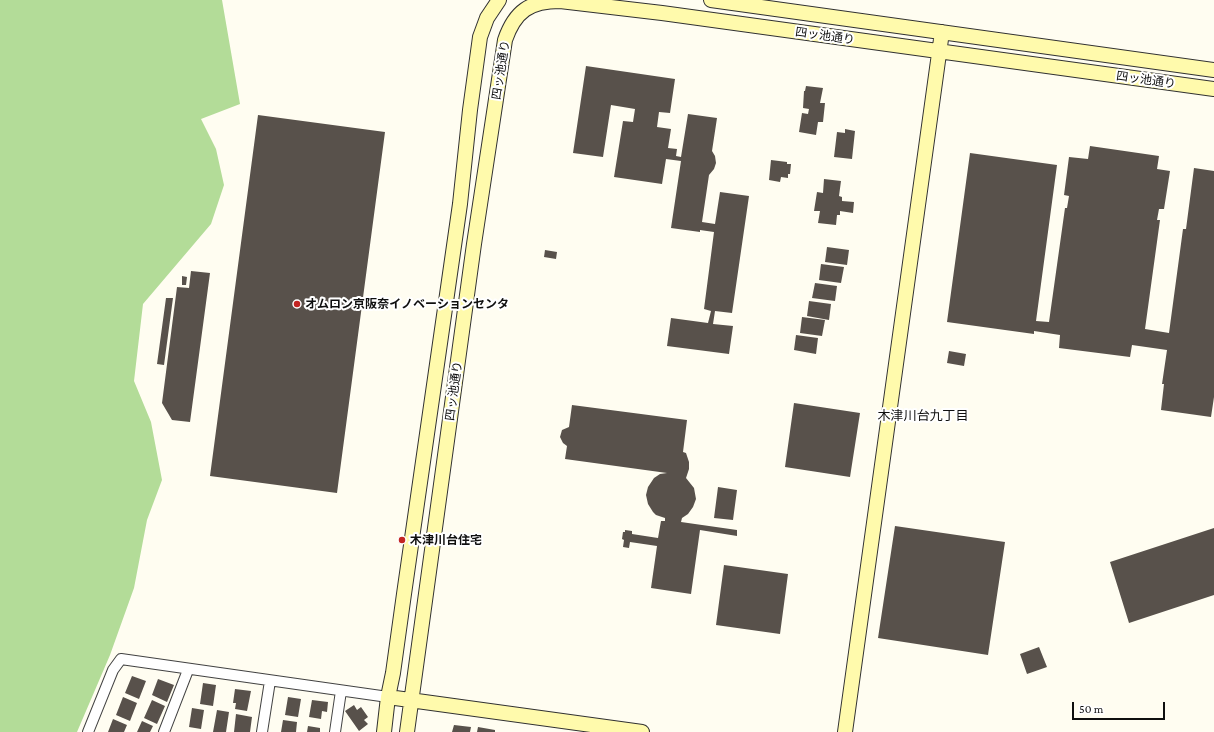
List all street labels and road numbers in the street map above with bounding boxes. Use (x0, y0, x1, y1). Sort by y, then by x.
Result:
street label: 四ッ池通り (794, 25, 856, 47)
street label: 四ッ池通り (489, 39, 513, 101)
street label: 四ッ池通り (1115, 69, 1177, 91)
street label: 四ッ池通り (443, 360, 465, 422)

